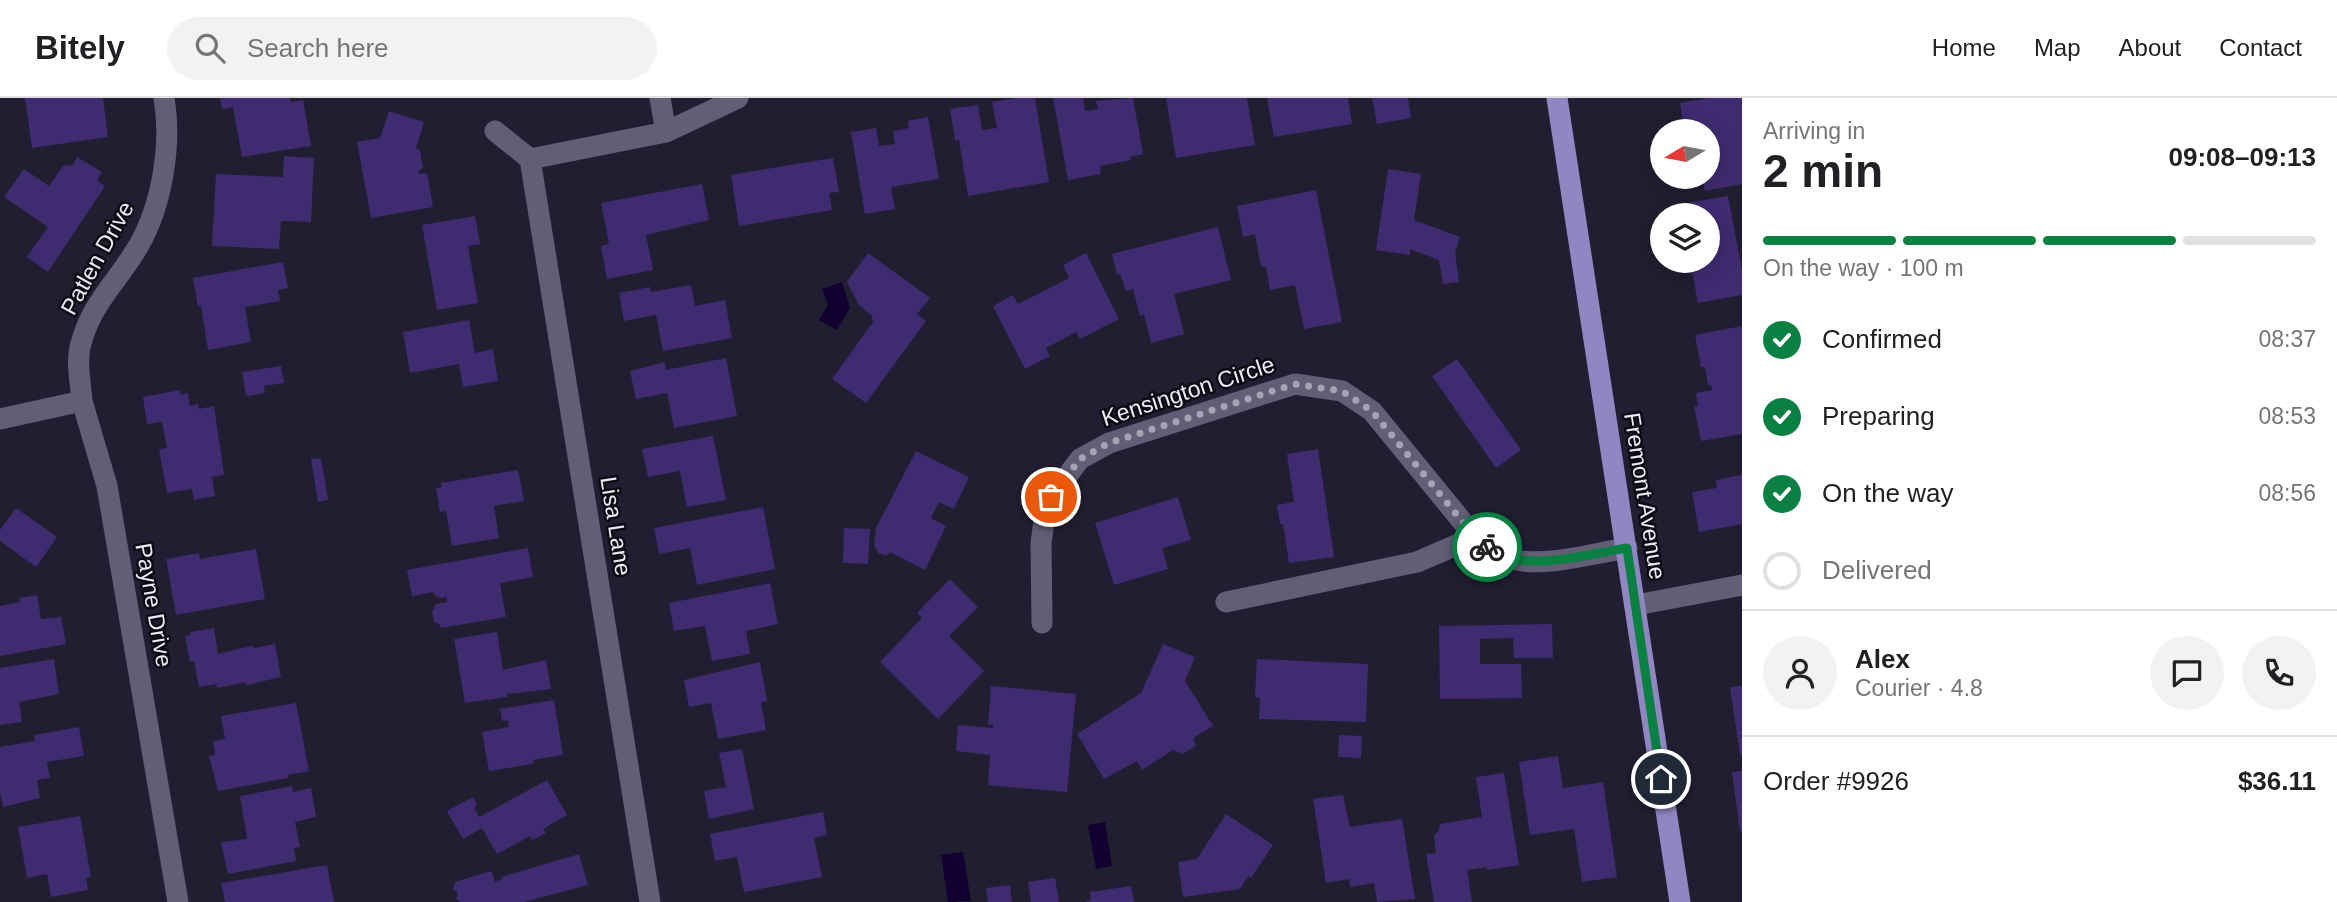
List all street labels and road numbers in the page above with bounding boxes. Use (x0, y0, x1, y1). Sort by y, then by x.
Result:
street label: Patlen Drive (55, 197, 139, 319)
street label: Kensington Circle (1098, 351, 1278, 431)
street label: Fremont Avenue (1619, 411, 1671, 581)
street label: Lisa Lane (595, 475, 637, 577)
street label: Payne Drive (130, 541, 178, 669)

